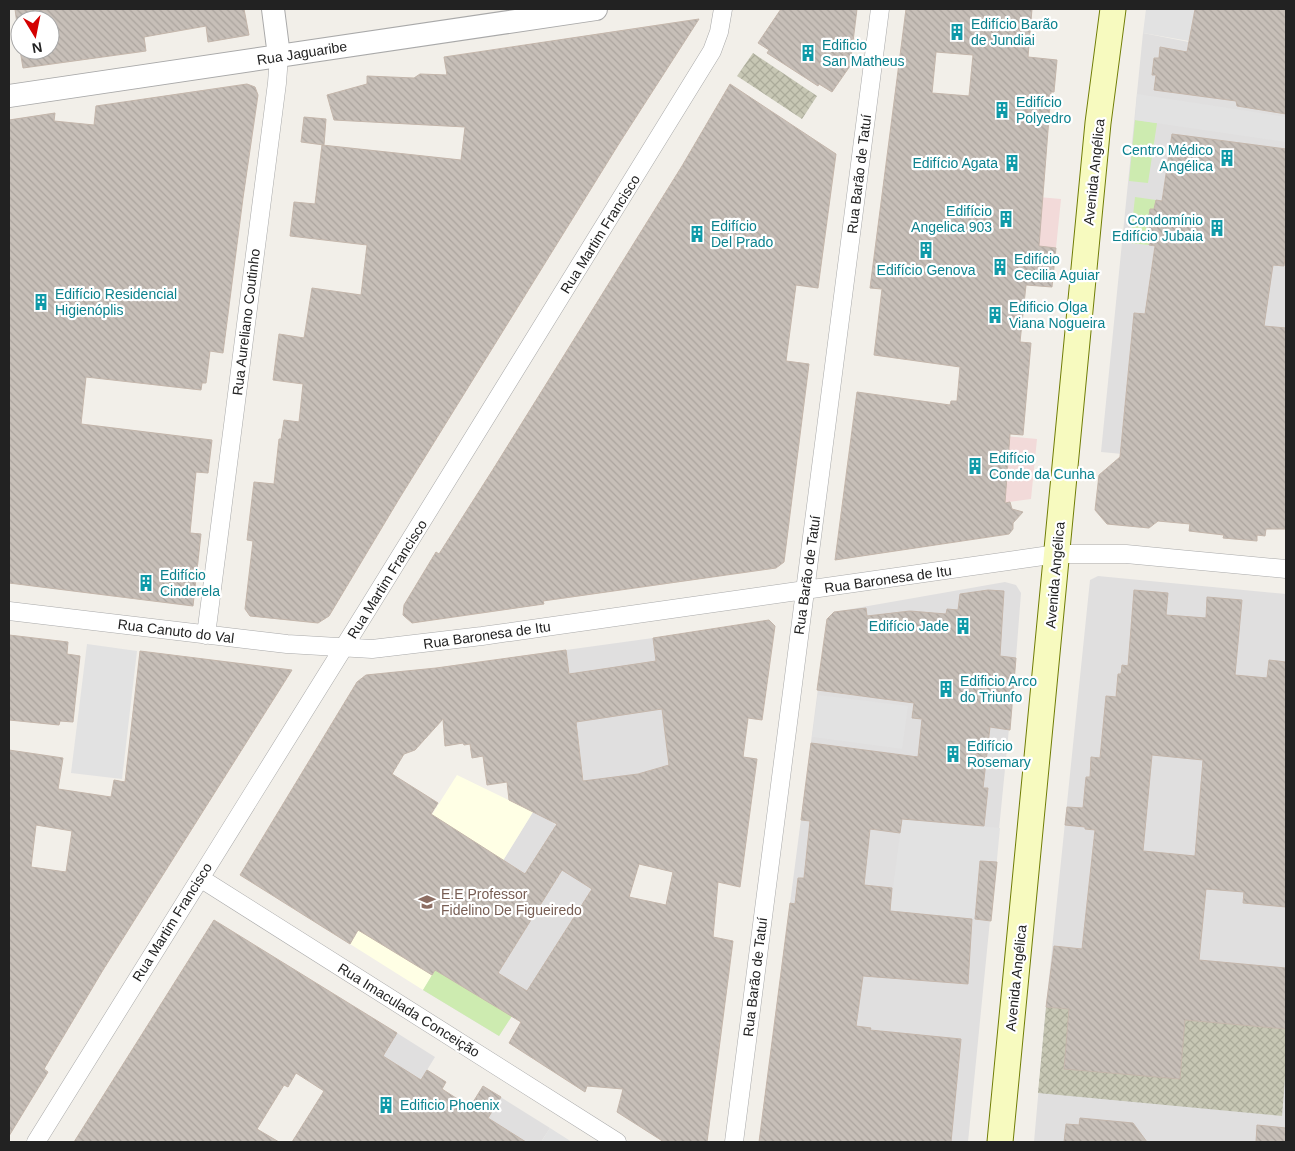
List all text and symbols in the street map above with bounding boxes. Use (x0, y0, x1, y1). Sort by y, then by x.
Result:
north arrow (10, 10, 60, 60)
place label: Edifício Barão de Jundiai (971, 16, 1058, 48)
building icon: Edifício Barão de Jundiai (947, 22, 967, 42)
place label: Edificio San Matheus (822, 37, 905, 69)
street label: Rua Jaguaribe (256, 38, 348, 68)
text: N (31, 39, 44, 57)
building icon: Edificio San Matheus (798, 43, 818, 63)
place label: Edifício Polyedro (1016, 94, 1071, 126)
building icon: Edifício Polyedro (992, 100, 1012, 120)
street label: Rua Barão de Tatuí (844, 113, 874, 235)
street label: Avenida Angélica (1080, 118, 1108, 226)
place label: Centro Médico Angélica (1122, 142, 1213, 174)
building icon: Centro Médico Angélica (1217, 148, 1237, 168)
building icon: Edifício Agata (1002, 153, 1022, 173)
place label: Edifício Agata (912, 155, 998, 171)
street label: Rua Martim Francisco (557, 172, 643, 296)
place label: Edifício Angelica 903 (911, 203, 992, 235)
building icon: Edifício Angelica 903 (996, 209, 1016, 229)
place label: Condomínio Edifício Jubaia (1112, 212, 1203, 244)
place label: Edifício Del Prado (711, 218, 773, 250)
building icon: Condomínio Edifício Jubaia (1207, 218, 1227, 238)
building icon: Edifício Del Prado (687, 224, 707, 244)
building icon: Edifício Genova (916, 240, 936, 260)
street label: Rua Aureliano Coutinho (229, 247, 263, 396)
place label: Edifício Cecilia Aguiar (1014, 251, 1100, 283)
building icon: Edifício Cecilia Aguiar (990, 257, 1010, 277)
place label: Edifício Genova (877, 262, 976, 278)
place label: Edifício Residencial Higienóplis (55, 286, 177, 318)
building icon: Edifício Residencial Higienóplis (31, 292, 51, 312)
place label: Edificio Olga Viana Nogueira (1009, 299, 1105, 331)
building icon: Edificio Olga Viana Nogueira (985, 305, 1005, 325)
place label: Edifício Conde da Cunha (989, 450, 1095, 482)
building icon: Edifício Conde da Cunha (965, 456, 985, 476)
street label: Rua Barão de Tatuí (791, 514, 823, 636)
street label: Rua Martim Francisco (344, 517, 430, 641)
street label: Avenida Angélica (1042, 521, 1068, 629)
street label: Rua Baronesa de Itu (823, 562, 953, 596)
place label: Edifício Cinderela (160, 567, 220, 599)
building icon: Edifício Cinderela (136, 573, 156, 593)
street label: Rua Canuto do Val (117, 616, 235, 646)
building icon: Edifício Jade (953, 616, 973, 636)
street label: Rua Baronesa de Itu (422, 618, 552, 652)
place label: Edifício Jade (869, 618, 949, 634)
place label: Edificio Arco do Triunfo (960, 673, 1037, 705)
building icon: Edificio Arco do Triunfo (936, 679, 956, 699)
place label: Edifício Rosemary (967, 738, 1031, 770)
building icon: Edifício Rosemary (943, 744, 963, 764)
street label: Rua Martim Francisco (129, 860, 215, 984)
place label: E.E Professor Fidelino De Figueiredo (441, 886, 582, 918)
school or university icon: E.E Professor Fidelino De Figueiredo (417, 892, 437, 912)
street label: Rua Barão de Tatuí (740, 916, 770, 1038)
street label: Avenida Angélica (1002, 924, 1030, 1032)
street label: Rua Imaculada Conceição (335, 960, 483, 1060)
building icon: Edificio Phoenix (376, 1095, 396, 1115)
place label: Edificio Phoenix (400, 1097, 500, 1113)

